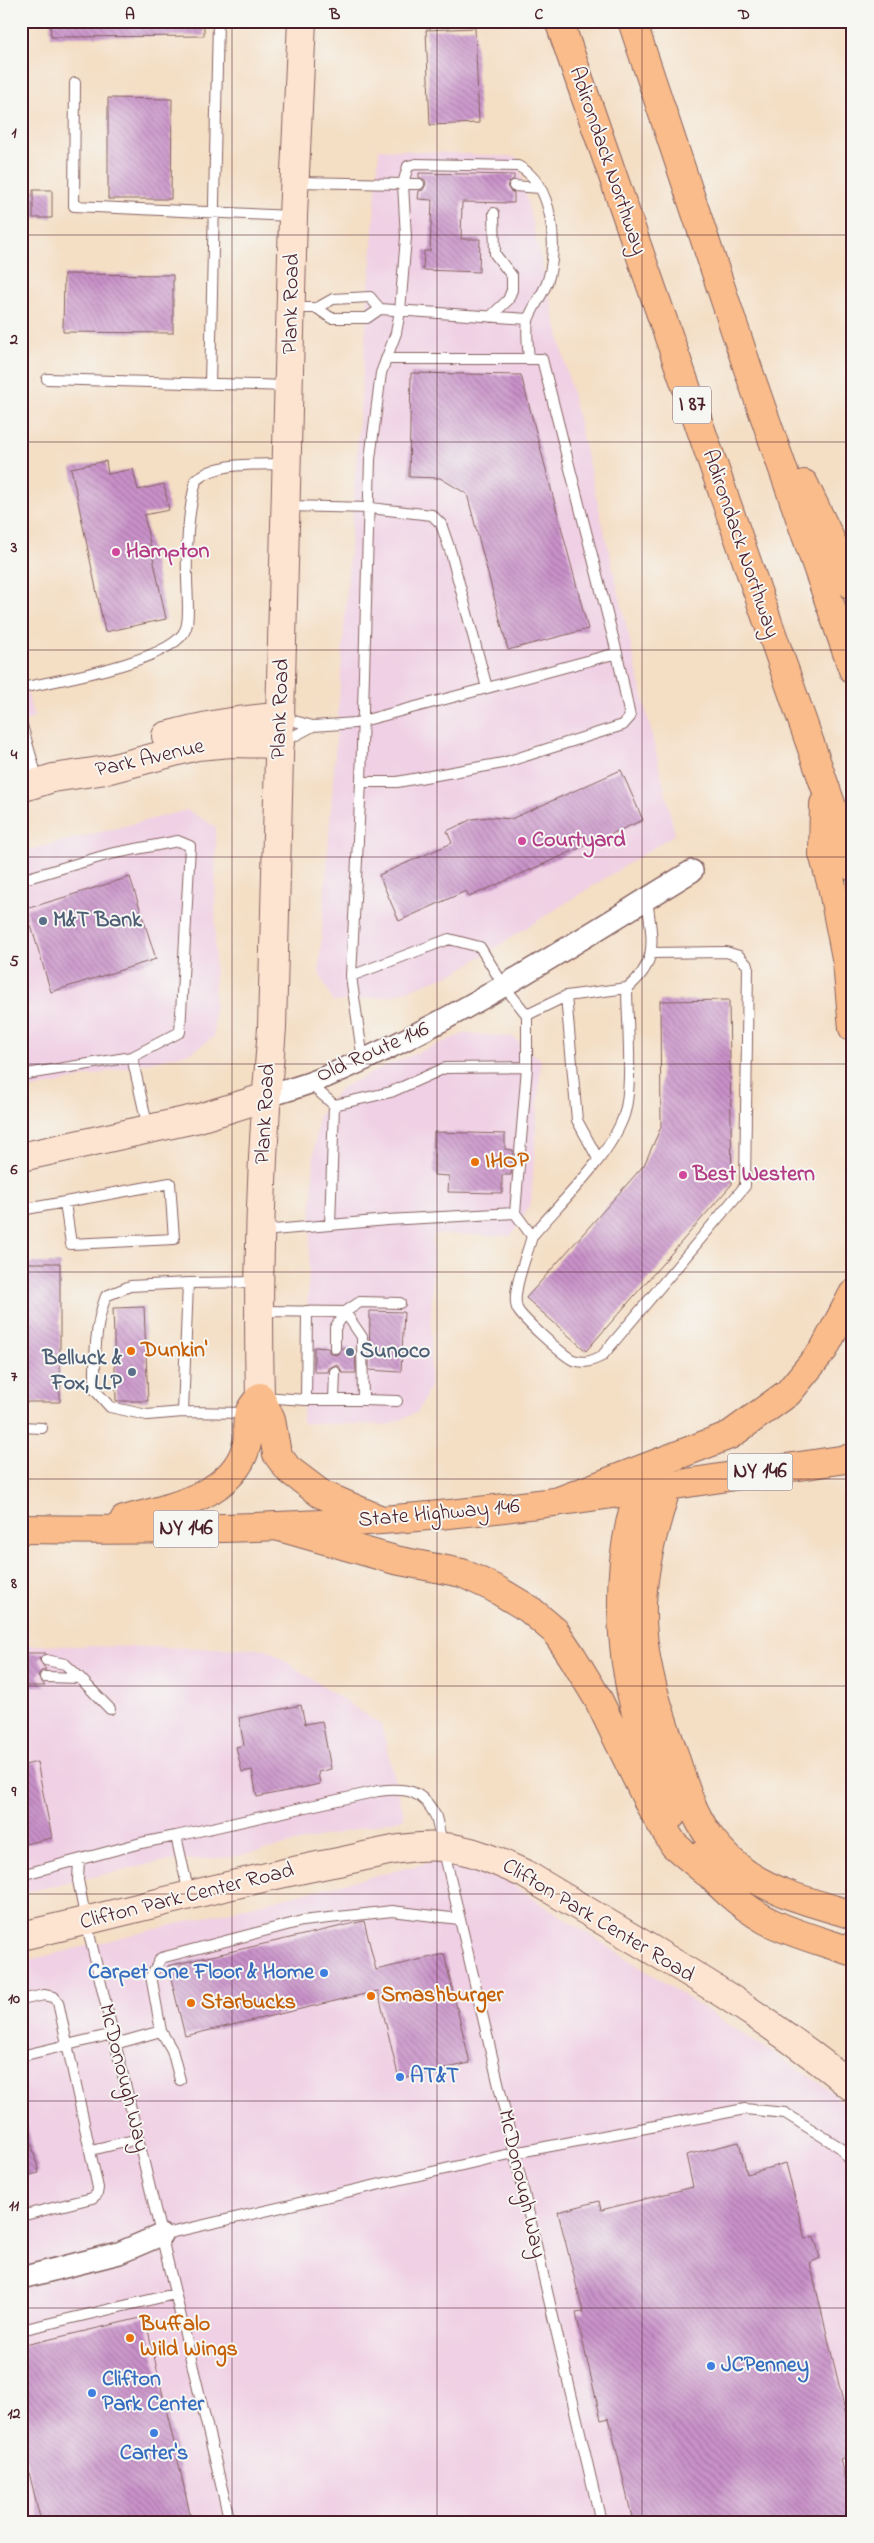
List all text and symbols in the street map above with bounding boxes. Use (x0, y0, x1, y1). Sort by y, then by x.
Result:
text: A (125, 3, 135, 27)
text: B (329, 3, 341, 27)
text: C (535, 3, 544, 27)
text: D (737, 3, 750, 27)
street label: Adirondack Northway (559, 62, 654, 260)
text: 1 (11, 121, 17, 145)
street label: Plank Road (275, 253, 309, 355)
text: 2 (9, 328, 18, 352)
road number: I 87 (673, 386, 711, 424)
street label: Adirondack Northway (692, 445, 787, 643)
text: 3 (10, 536, 18, 560)
place label: Hampton (126, 536, 210, 568)
marker: Hampton (110, 546, 122, 558)
street label: Plank Road (263, 658, 299, 760)
street label: Park Avenue (92, 731, 208, 787)
text: 4 (10, 743, 18, 767)
place label: Courtyard (532, 825, 626, 858)
marker: Courtyard (516, 835, 528, 847)
place label: M&T Bank (53, 905, 143, 937)
marker: M&T Bank (37, 915, 49, 927)
text: 5 (9, 950, 19, 974)
street label: Old Route 146 (311, 1014, 435, 1092)
street label: Plank Road (247, 1063, 285, 1165)
place label: IHOP (485, 1146, 529, 1178)
marker: IHOP (469, 1156, 481, 1168)
text: 6 (9, 1158, 18, 1182)
place label: Best Western (692, 1159, 815, 1191)
marker: Best Western (677, 1169, 689, 1181)
place label: Dunkin' (140, 1335, 208, 1367)
place label: Sunoco (360, 1336, 430, 1368)
place label: Belluck & Fox, LLP (41, 1343, 123, 1400)
marker: Dunkin' (125, 1345, 137, 1357)
marker: Sunoco (344, 1346, 356, 1358)
text: 7 (11, 1365, 18, 1389)
marker: Belluck & Fox, LLP (126, 1366, 138, 1378)
road number: NY 146 (728, 1454, 792, 1490)
street label: State Highway 146 (357, 1491, 522, 1538)
road number: NY 146 (154, 1510, 218, 1548)
text: 8 (10, 1572, 17, 1596)
text: 9 (11, 1780, 17, 1804)
street label: Clifton Park Center Road (496, 1851, 700, 1991)
street label: Clifton Park Center Road (77, 1855, 297, 1939)
place label: Carpet One Floor & Home (88, 1957, 315, 1989)
marker: Carpet One Floor & Home (318, 1967, 330, 1979)
place label: Smashburger (381, 1980, 504, 2013)
text: 10 (8, 1987, 20, 2011)
place label: Starbucks (201, 1987, 296, 2019)
marker: Smashburger (365, 1990, 377, 2002)
marker: Starbucks (185, 1997, 197, 2009)
street label: McDonough Way (88, 2001, 157, 2156)
place label: AT&T (410, 2061, 459, 2093)
marker: AT&T (394, 2071, 406, 2083)
street label: McDonough Way (487, 2107, 554, 2262)
text: 11 (9, 2194, 20, 2218)
place label: Buffalo Wild Wings (139, 2309, 238, 2367)
marker: Buffalo Wild Wings (124, 2332, 136, 2344)
place label: JCPenney (721, 2350, 809, 2383)
marker: JCPenney (705, 2360, 717, 2372)
place label: Clifton Park Center (102, 2364, 205, 2421)
marker: Clifton Park Center (86, 2387, 98, 2399)
text: 12 (7, 2402, 21, 2426)
marker: Carter's (148, 2427, 160, 2439)
place label: Carter's (120, 2438, 188, 2470)

